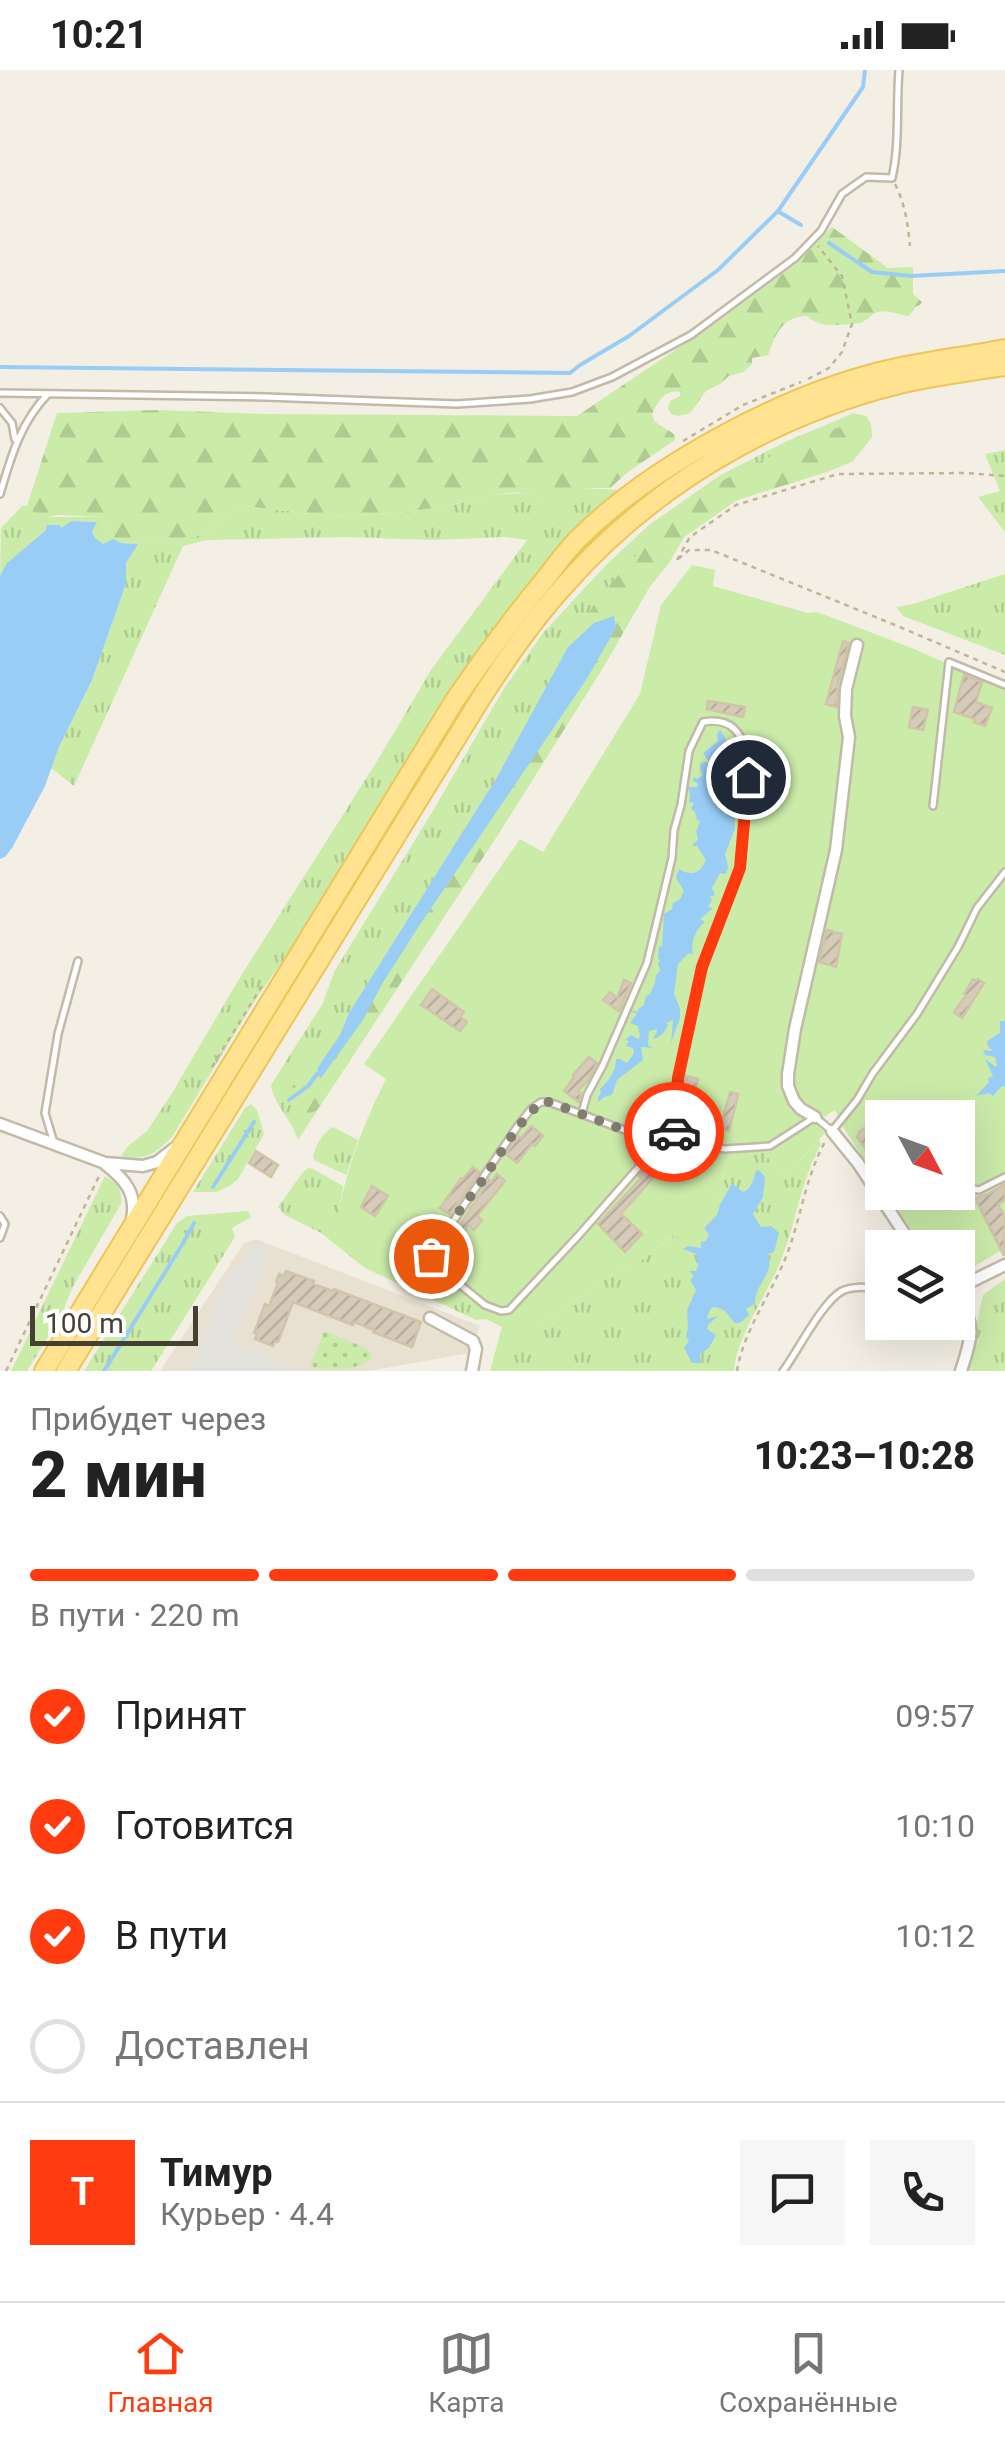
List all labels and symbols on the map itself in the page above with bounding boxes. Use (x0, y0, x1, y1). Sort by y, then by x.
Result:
pin (706, 735, 791, 820)
courier (624, 1082, 724, 1182)
north arrow (865, 1100, 975, 1210)
pin (389, 1214, 474, 1299)
scale bar (30, 1301, 198, 1346)

